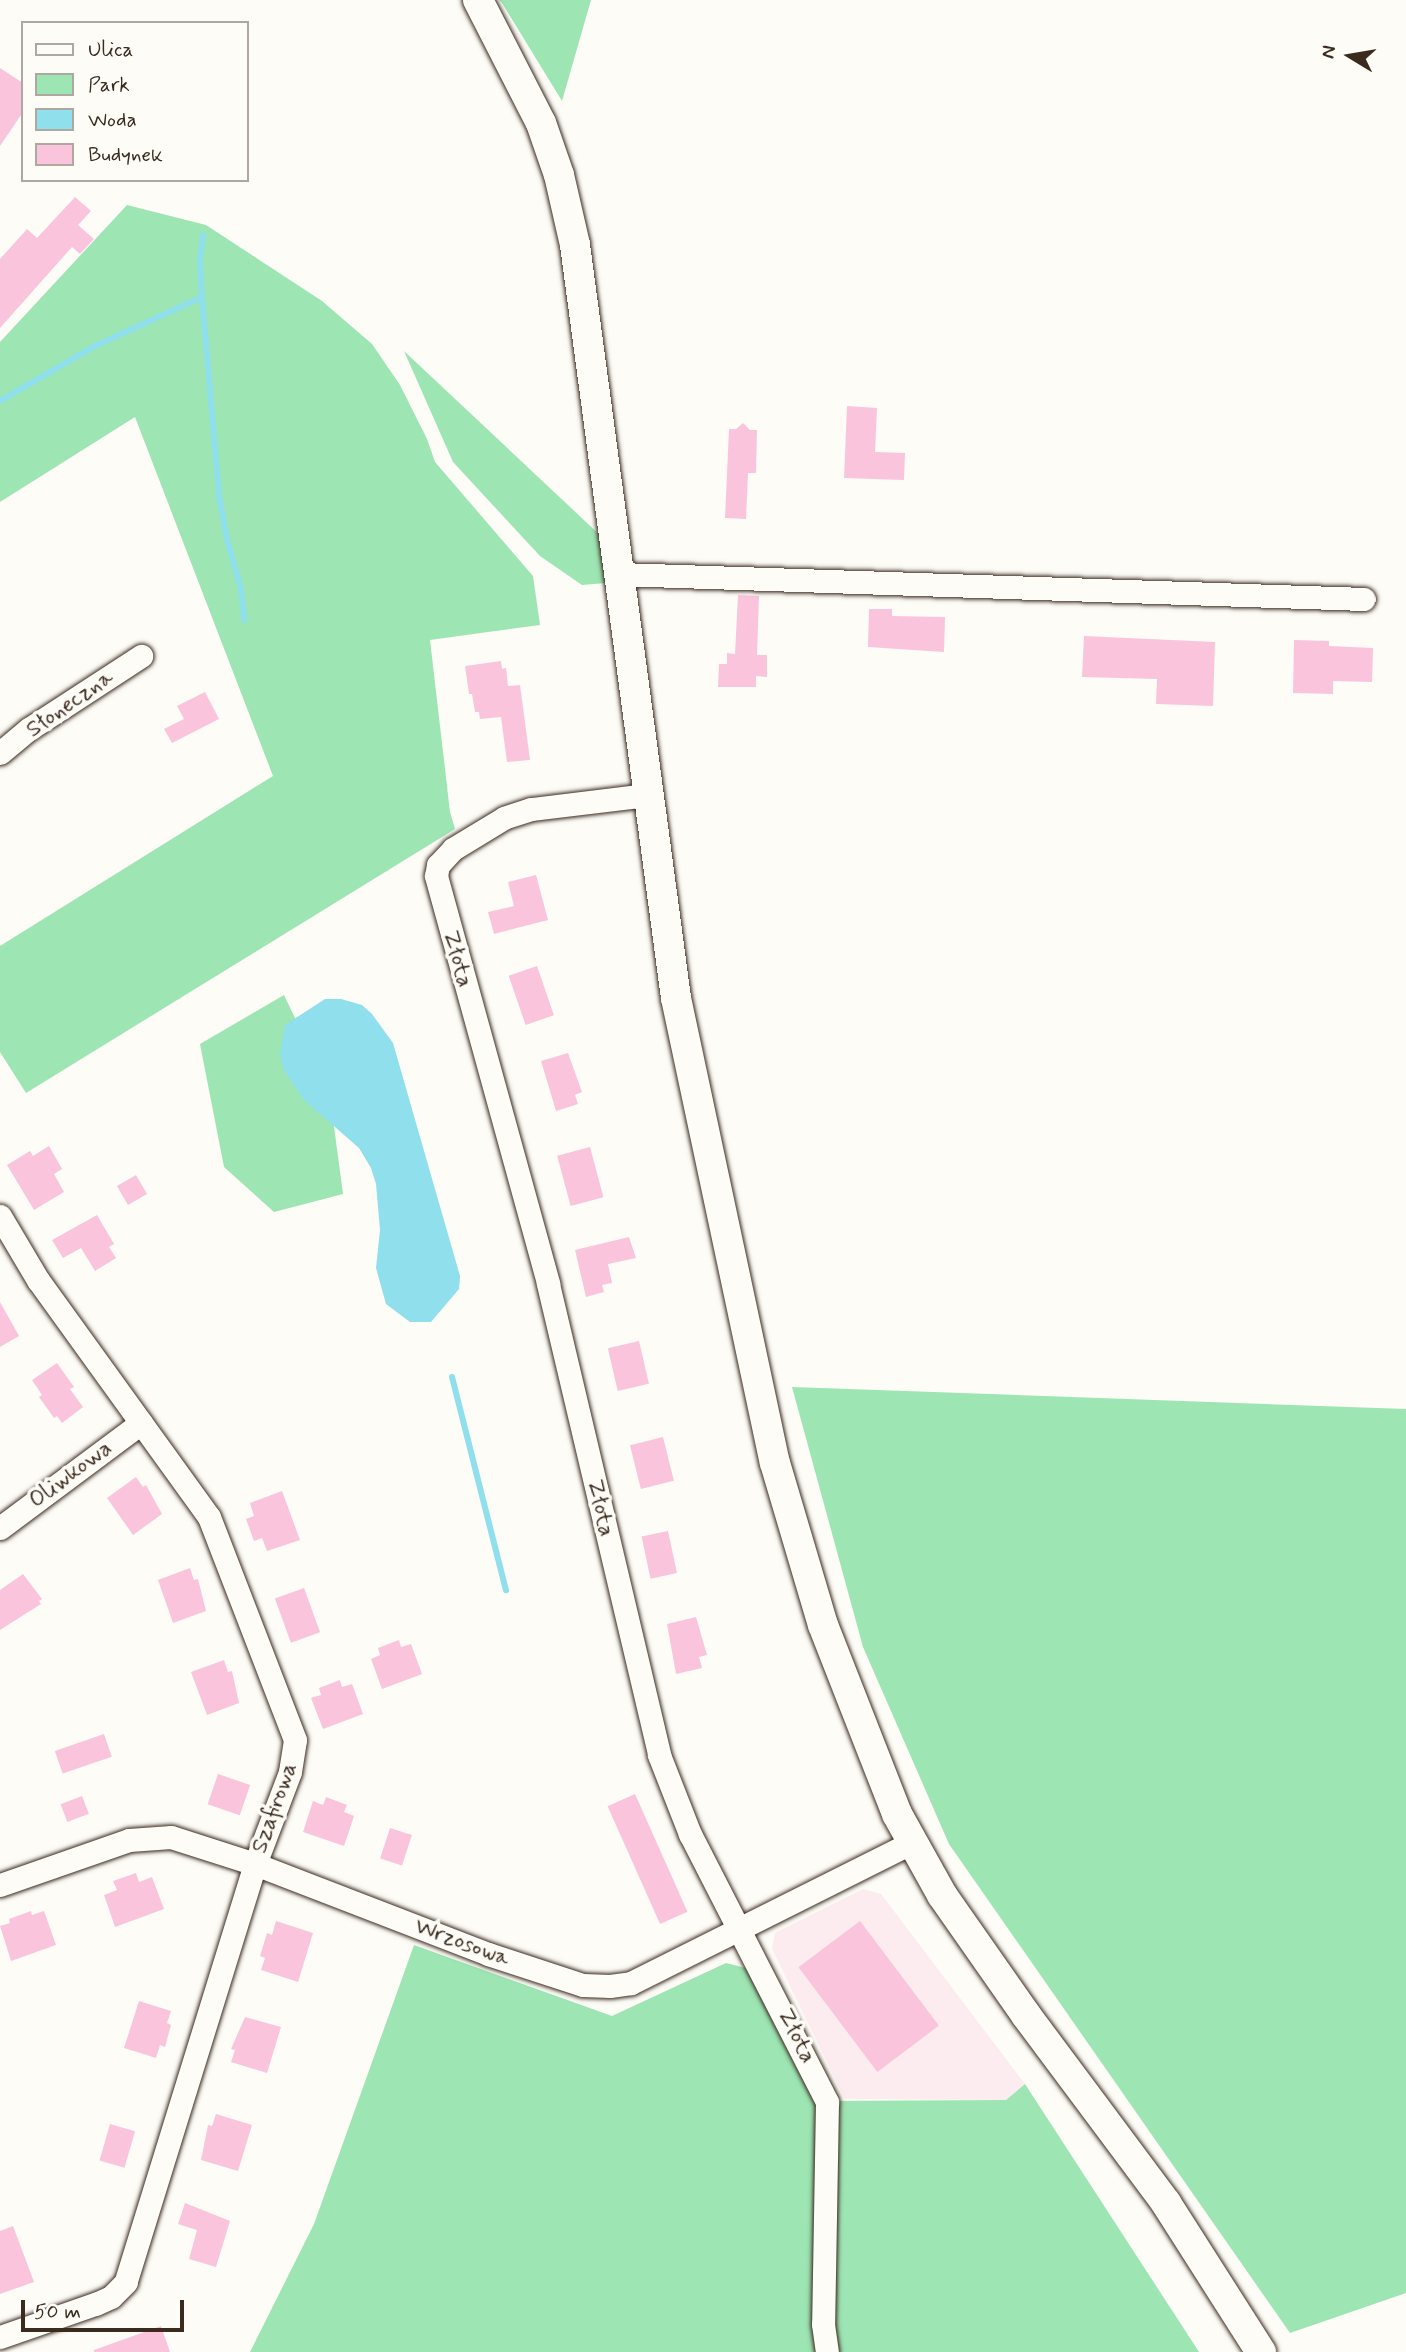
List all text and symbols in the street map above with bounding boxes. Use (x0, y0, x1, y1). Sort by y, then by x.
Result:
legend (21, 21, 248, 182)
north arrow (1315, 21, 1385, 91)
text: Ulica (88, 36, 133, 64)
text: N (1315, 43, 1342, 60)
text: Park (88, 71, 130, 99)
text: Woda (88, 106, 137, 134)
text: Budynek (88, 141, 163, 169)
street label: Słoneczna (21, 664, 119, 744)
street label: Złota (436, 927, 478, 991)
street label: Oliwkowa (24, 1435, 118, 1515)
street label: Złota (580, 1477, 620, 1539)
street label: Szafirowa (246, 1759, 304, 1857)
street label: Wrzosowa (411, 1913, 513, 1973)
street label: Złota (771, 2004, 821, 2068)
scale bar (24, 2286, 187, 2330)
text: 50 m (34, 2298, 81, 2326)

